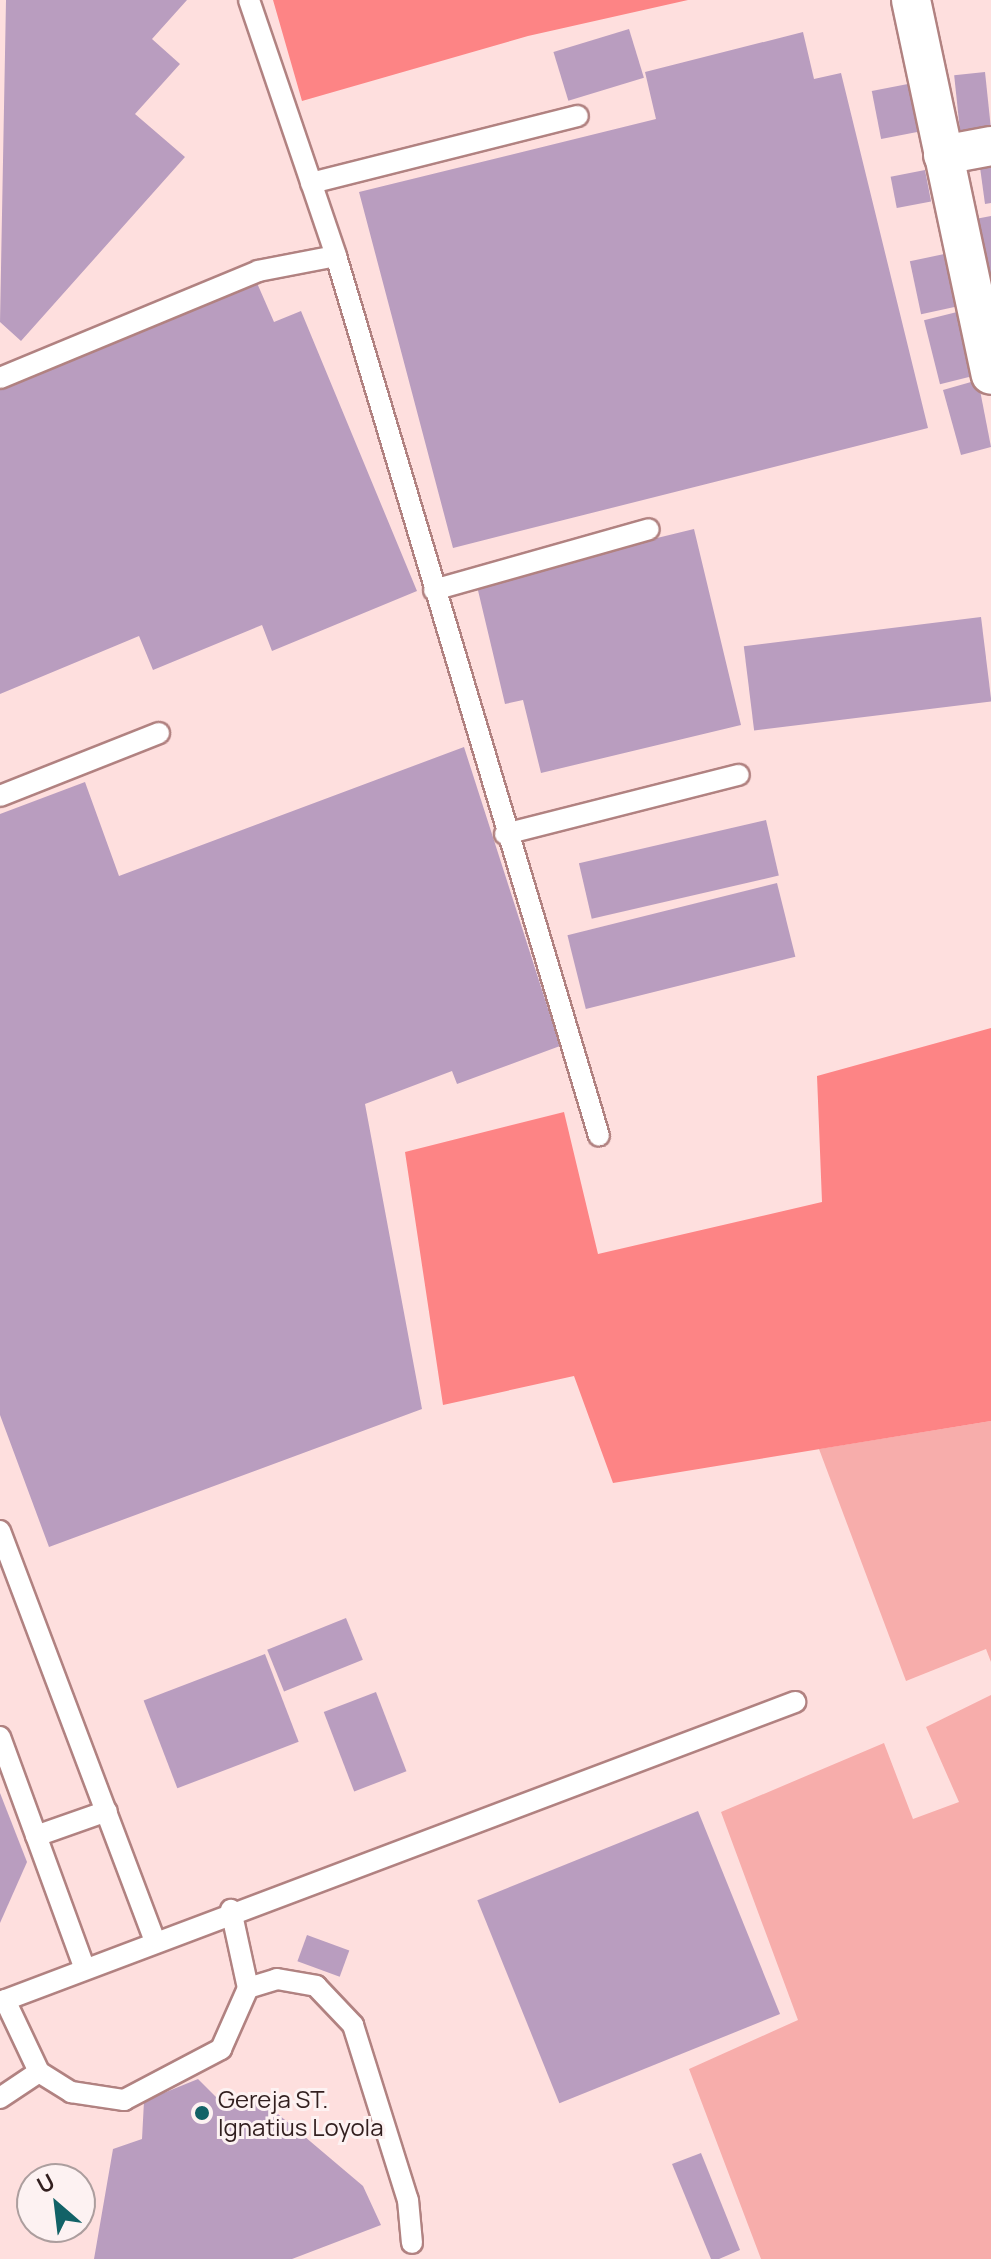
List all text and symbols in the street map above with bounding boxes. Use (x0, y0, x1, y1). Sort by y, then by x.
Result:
place label: Gereja ST. Ignatius Loyola (218, 2085, 384, 2141)
marker: Gereja ST. Ignatius Loyola (193, 2104, 211, 2122)
north arrow (16, 2163, 96, 2243)
text: U (32, 2167, 60, 2201)

